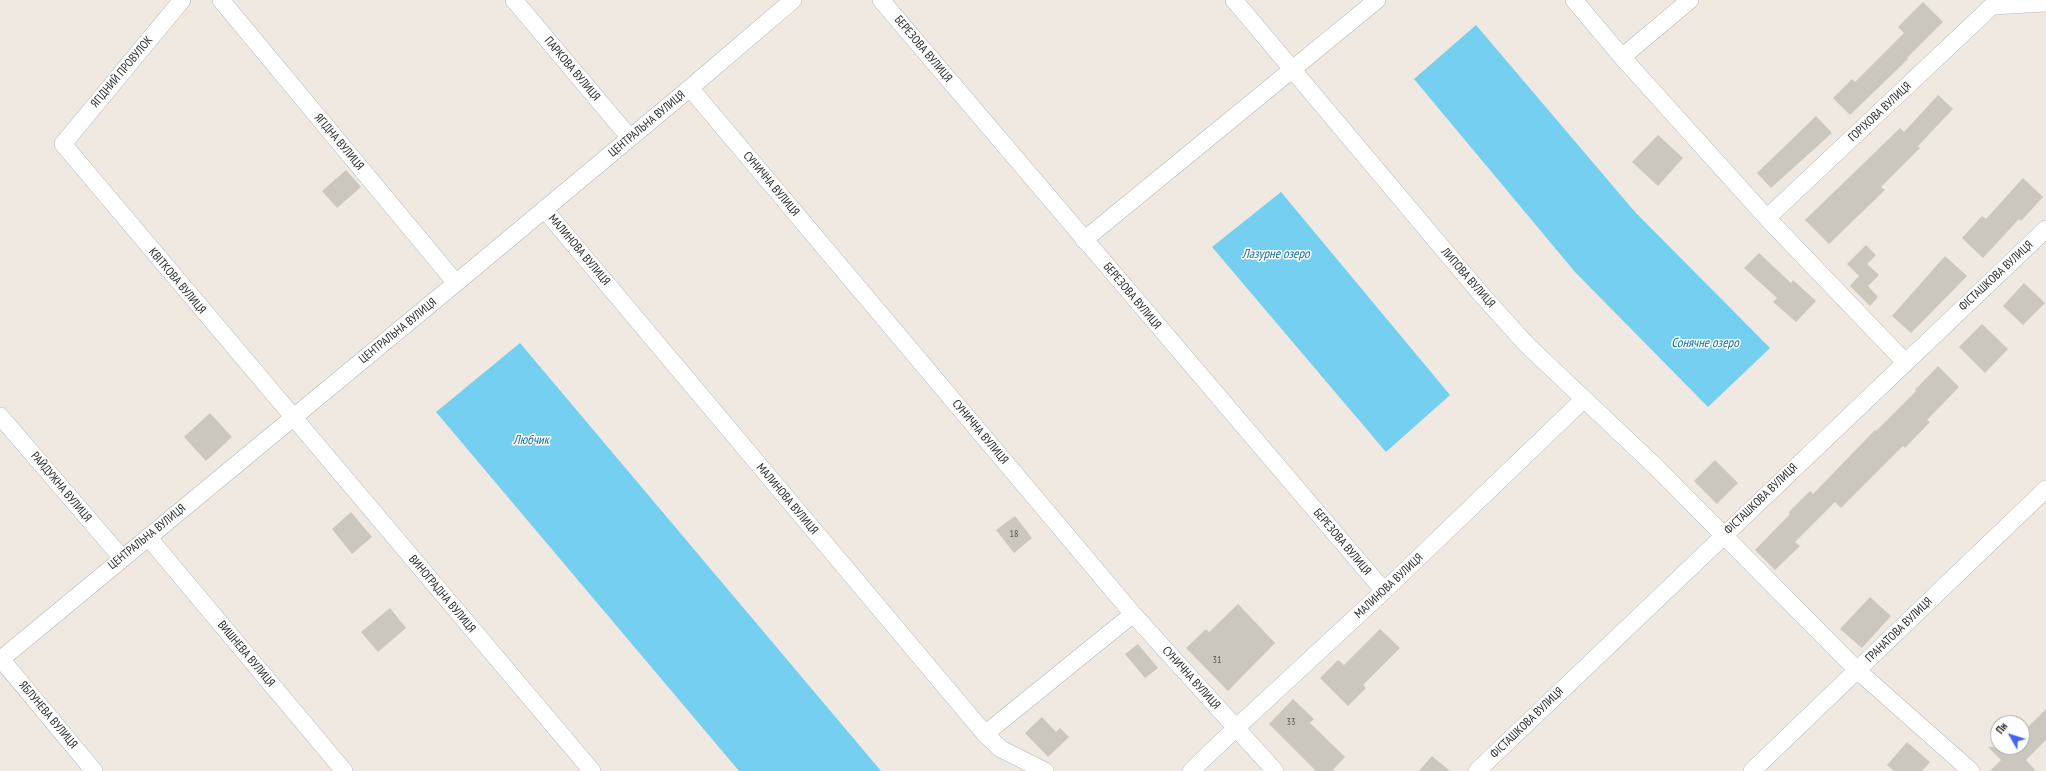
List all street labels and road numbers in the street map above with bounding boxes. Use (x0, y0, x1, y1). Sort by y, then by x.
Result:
street label: БЕРЕЗОВА ВУЛИЦЯ (891, 13, 955, 85)
street label: ЯГІДНИЙ ПРОВУЛОК (88, 33, 156, 111)
street label: ПАРКОВА ВУЛИЦЯ (541, 34, 603, 104)
street label: ГОРІХОВА ВУЛИЦЯ (1846, 79, 1914, 145)
street label: ЦЕНТРАЛЬНА ВУЛИЦЯ (606, 88, 688, 160)
street label: ЯГІДНА ВУЛИЦЯ (311, 111, 367, 173)
street label: СУНИЧНА ВУЛИЦЯ (740, 149, 802, 219)
street label: МАЛИНОВА ВУЛИЦЯ (545, 212, 613, 288)
street label: ФІСТАШКОВА ВУЛИЦЯ (1956, 238, 2036, 314)
street label: КВІТКОВА ВУЛИЦЯ (145, 245, 209, 317)
street label: ЛИПОВА ВУЛИЦЯ (1438, 245, 1498, 311)
street label: БЕРЕЗОВА ВУЛИЦЯ (1100, 260, 1164, 332)
street label: ЦЕНТРАЛЬНА ВУЛИЦЯ (356, 295, 440, 367)
street label: СУНИЧНА ВУЛИЦЯ (949, 397, 1011, 467)
street label: РАЙДУЖНА ВУЛИЦЯ (28, 449, 94, 525)
street label: ФІСТАШКОВА ВУЛИЦЯ (1721, 460, 1801, 538)
street label: МАЛИНОВА ВУЛИЦЯ (753, 461, 821, 537)
street label: ЦЕНТРАЛЬНА ВУЛИЦЯ (105, 501, 189, 573)
street label: БЕРЕЗОВА ВУЛИЦЯ (1310, 506, 1374, 578)
street label: МАЛИНОВА ВУЛИЦЯ (1352, 551, 1426, 621)
street label: ВИНОГРАДНА ВУЛИЦЯ (405, 552, 479, 636)
street label: ГРАНАТОВА ВУЛИЦЯ (1863, 595, 1935, 665)
street label: ВИШНЕВА ВУЛИЦЯ (214, 618, 278, 690)
street label: СУНИЧНА ВУЛИЦЯ (1159, 644, 1223, 712)
street label: ЯБЛУНЕВА ВУЛИЦЯ (16, 678, 80, 752)
street label: ФІСТАШКОВА ВУЛИЦЯ (1487, 684, 1567, 762)

